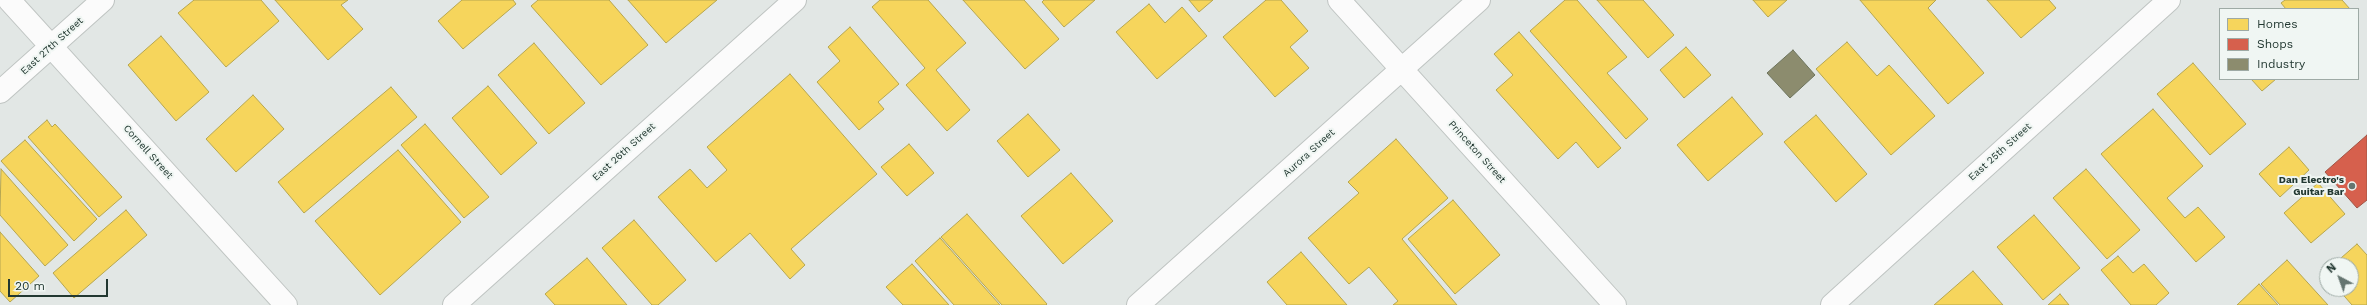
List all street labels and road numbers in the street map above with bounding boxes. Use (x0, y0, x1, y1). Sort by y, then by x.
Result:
street label: East 27th Street (18, 15, 86, 77)
street label: Princeton Street (1446, 118, 1508, 186)
street label: East 26th Street (590, 121, 658, 183)
street label: East 25th Street (1966, 121, 2034, 183)
street label: Cornell Street (121, 123, 175, 181)
street label: Aurora Street (1281, 127, 1337, 179)

